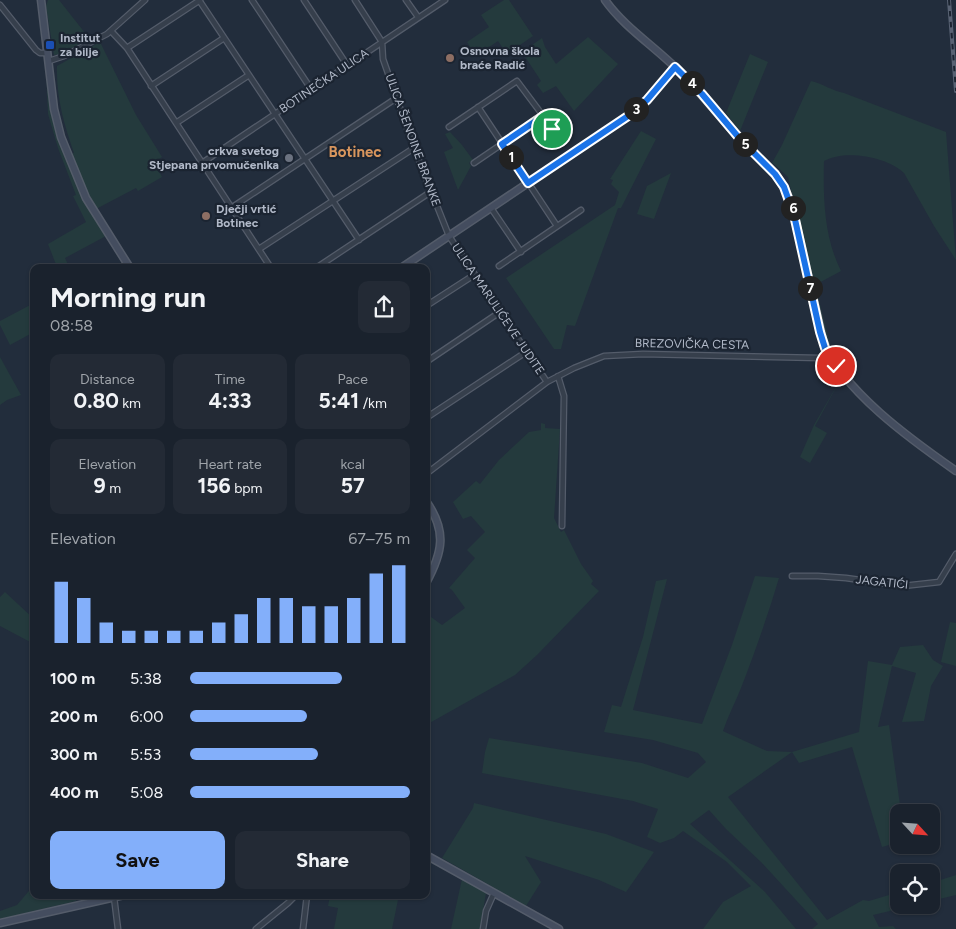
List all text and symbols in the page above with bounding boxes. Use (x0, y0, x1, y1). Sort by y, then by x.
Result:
place label: Institut za bilje (60, 31, 100, 59)
marker: Institut za bilje (44, 39, 56, 51)
place label: Osnovna škola braće Radić (460, 44, 540, 72)
street label: BOTINEČKA ULICA (277, 46, 371, 116)
marker: Osnovna škola braće Radić (444, 52, 456, 64)
pin: 4 (680, 70, 704, 96)
street label: ULICA ŠENOINE BRANKE (382, 72, 444, 208)
text: 4 (688, 75, 697, 92)
pin: 3 (624, 96, 648, 122)
text: 3 (633, 101, 640, 118)
pin (531, 108, 573, 150)
icon: arrive (538, 115, 566, 143)
pin: 5 (732, 132, 758, 156)
text: 5 (741, 136, 750, 153)
district label: Botinec (329, 143, 381, 161)
place label: crkva svetog Stjepana prvomučenika (149, 144, 279, 172)
pin: 1 (498, 144, 524, 170)
text: 1 (509, 149, 514, 166)
marker: crkva svetog Stjepana prvomučenika (283, 152, 295, 164)
pin: 6 (780, 196, 806, 220)
text: 6 (789, 200, 798, 217)
place label: Dječji vrtić Botinec (216, 202, 277, 230)
marker: Dječji vrtić Botinec (200, 210, 212, 222)
street label: ULICA MARULIĆEVE JUDITE (449, 241, 547, 377)
pin: 7 (798, 276, 822, 300)
text: Morning run (50, 280, 206, 314)
text: 7 (807, 280, 814, 297)
button: share (358, 281, 410, 333)
text: 08:58 (50, 316, 93, 335)
street label: BREZOVIČKA CESTA (635, 336, 749, 352)
pin (815, 345, 857, 387)
icon: check (822, 352, 850, 380)
text: Distance (80, 371, 135, 388)
text: Time (215, 371, 245, 388)
text: Pace (337, 371, 368, 388)
text: 0.80 (74, 388, 119, 413)
text: 4:33 (209, 388, 251, 413)
text: 5:41 (319, 388, 359, 413)
text: km (119, 395, 141, 412)
text: /km (359, 395, 387, 412)
text: Elevation (79, 456, 136, 473)
text: Heart rate (198, 456, 262, 473)
text: kcal (340, 456, 365, 473)
text: 9 (94, 473, 106, 498)
text: 156 (197, 473, 231, 498)
text: 57 (341, 473, 365, 498)
text: m (106, 480, 121, 497)
text: bpm (231, 480, 263, 497)
text: Elevation (50, 529, 116, 548)
text: 67–75 m (348, 529, 410, 548)
street label: JAGATIĆI (855, 572, 909, 592)
text: 100 m (50, 669, 95, 688)
text: 5:38 (130, 669, 162, 688)
text: 200 m (50, 707, 98, 726)
text: 6:00 (130, 707, 164, 726)
text: 300 m (50, 745, 97, 764)
text: 5:53 (130, 745, 161, 764)
text: 400 m (50, 783, 99, 802)
text: 5:08 (130, 783, 163, 802)
north arrow (890, 804, 940, 854)
map controls (890, 804, 940, 914)
button: Save (50, 831, 225, 889)
button: Share (235, 831, 410, 889)
button: locate (890, 864, 940, 914)

